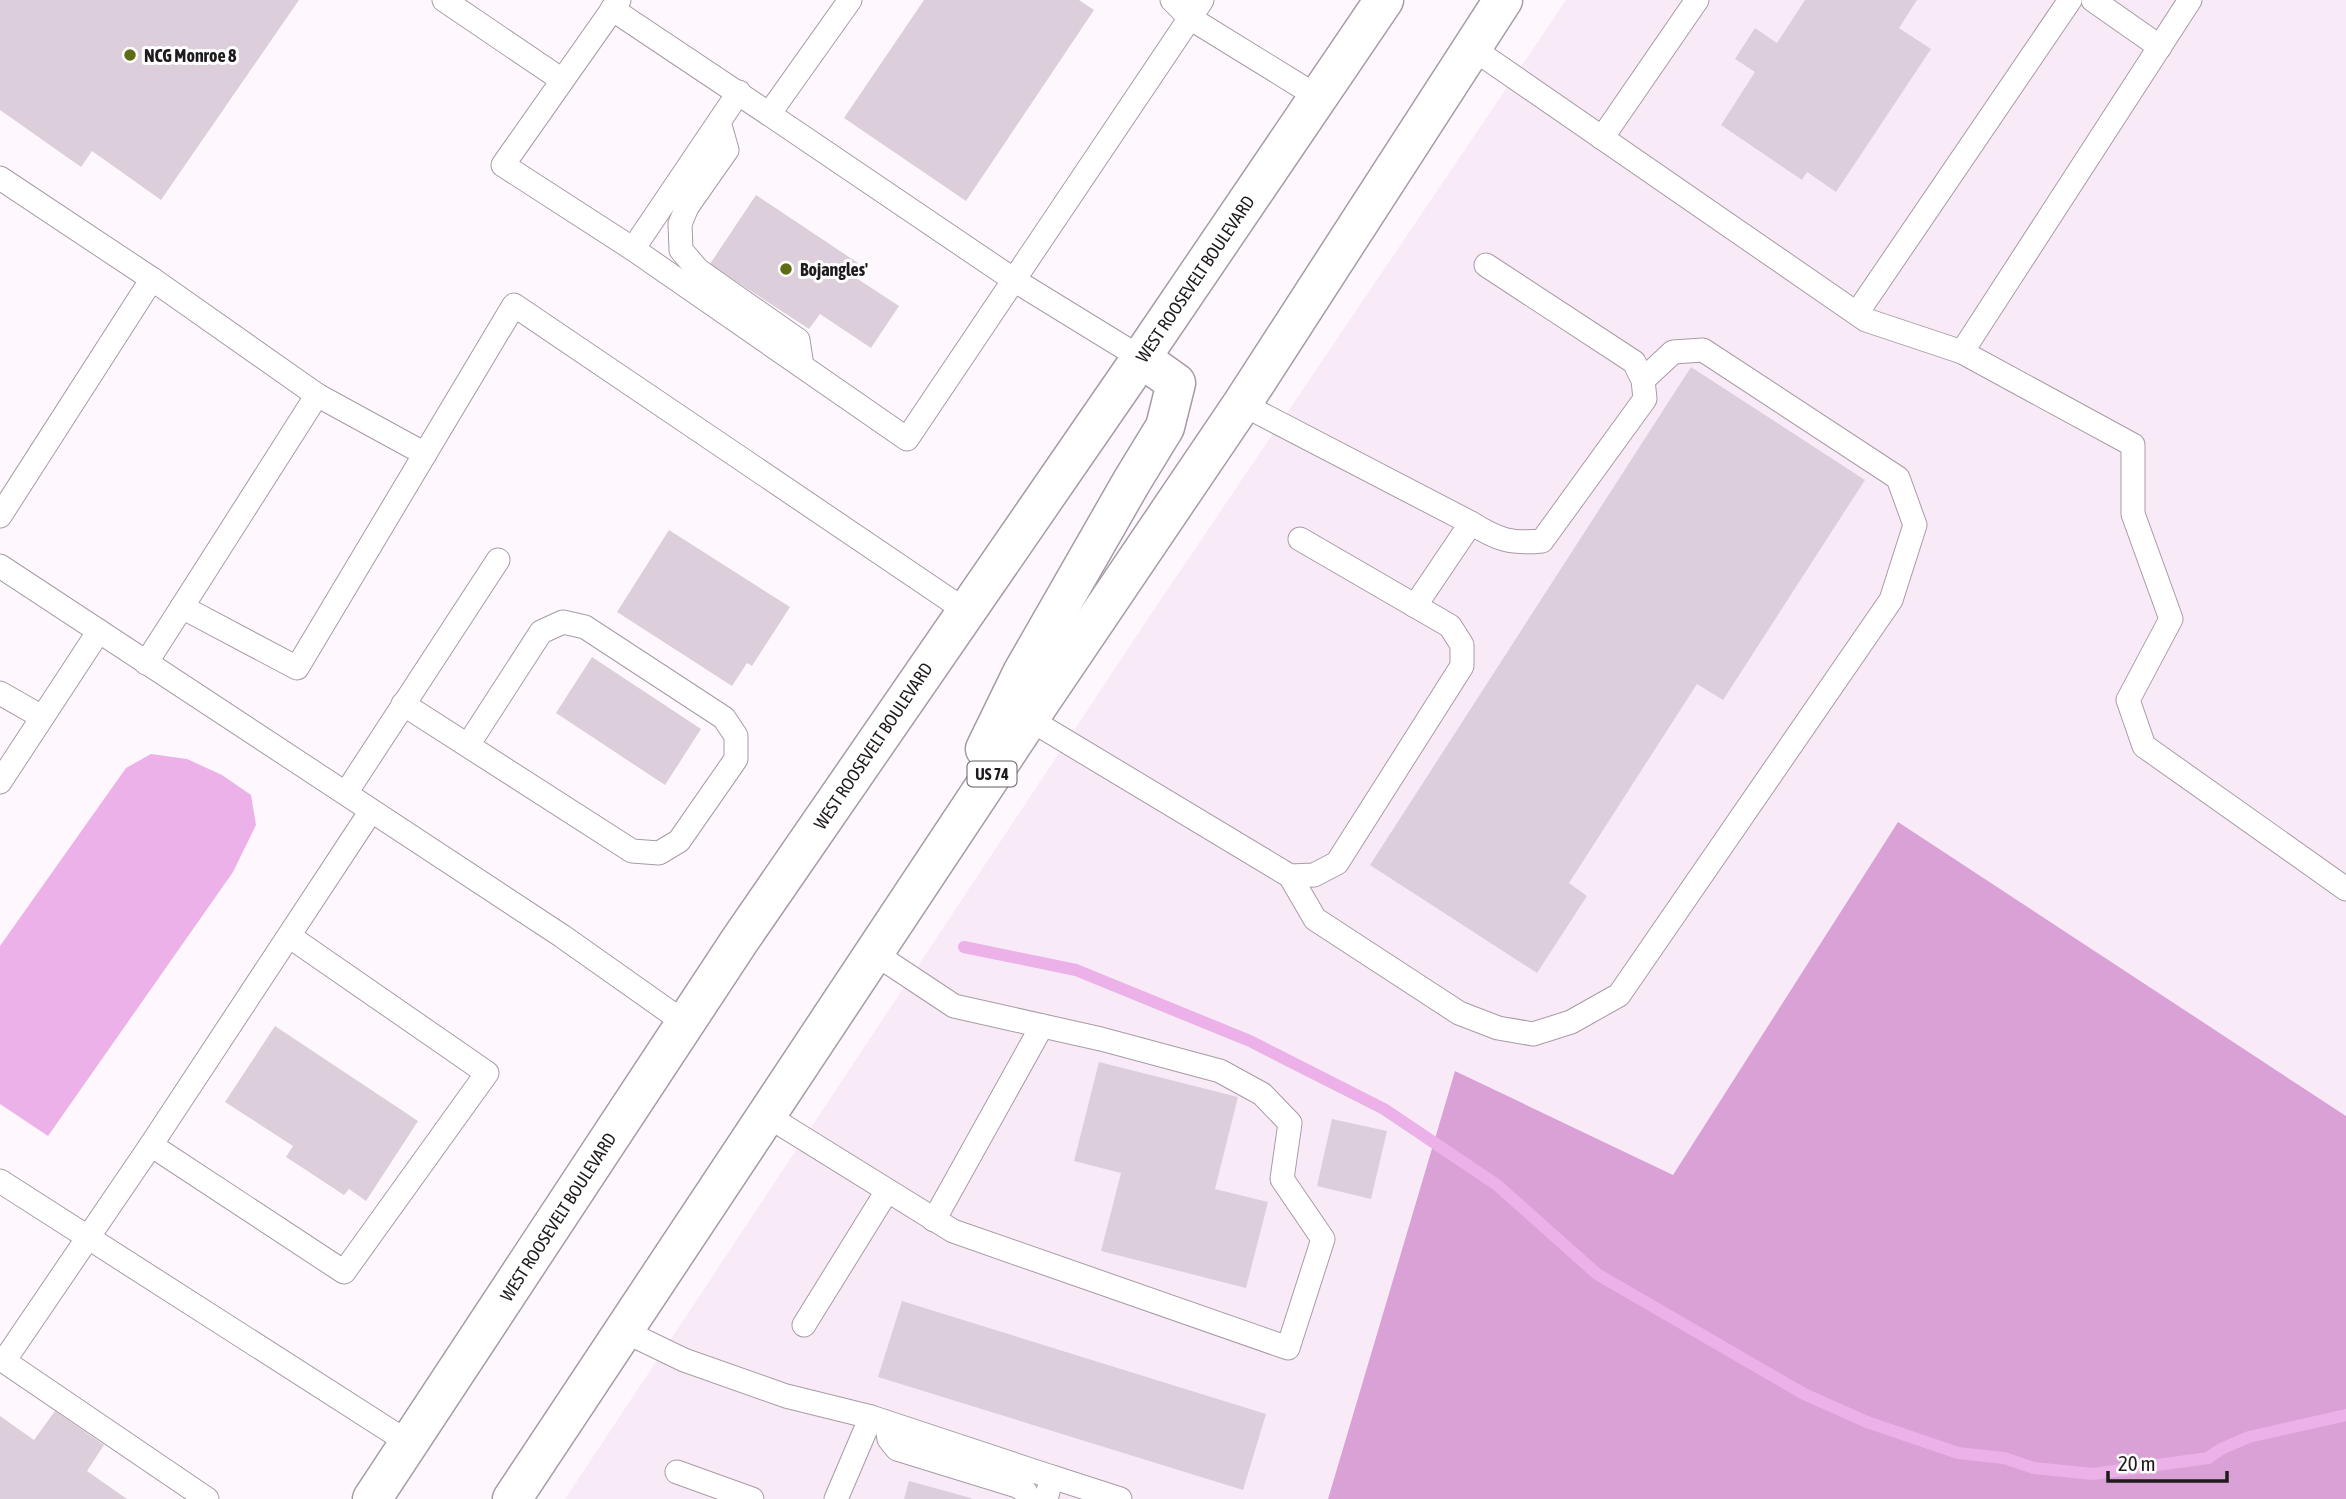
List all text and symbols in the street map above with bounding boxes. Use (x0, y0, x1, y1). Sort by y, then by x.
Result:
place label: NCG Monroe 8 (144, 45, 237, 66)
marker: NCG Monroe 8 (122, 47, 138, 63)
street label: WEST ROOSEVELT BOULEVARD (1131, 192, 1259, 366)
place label: Bojangles' (800, 259, 868, 280)
marker: Bojangles' (778, 261, 794, 277)
street label: WEST ROOSEVELT BOULEVARD (809, 659, 937, 833)
road number: US 74 (968, 762, 1016, 786)
street label: WEST ROOSEVELT BOULEVARD (496, 1129, 620, 1305)
scale bar (2108, 1440, 2227, 1484)
text: 20 m (2118, 1451, 2156, 1475)

